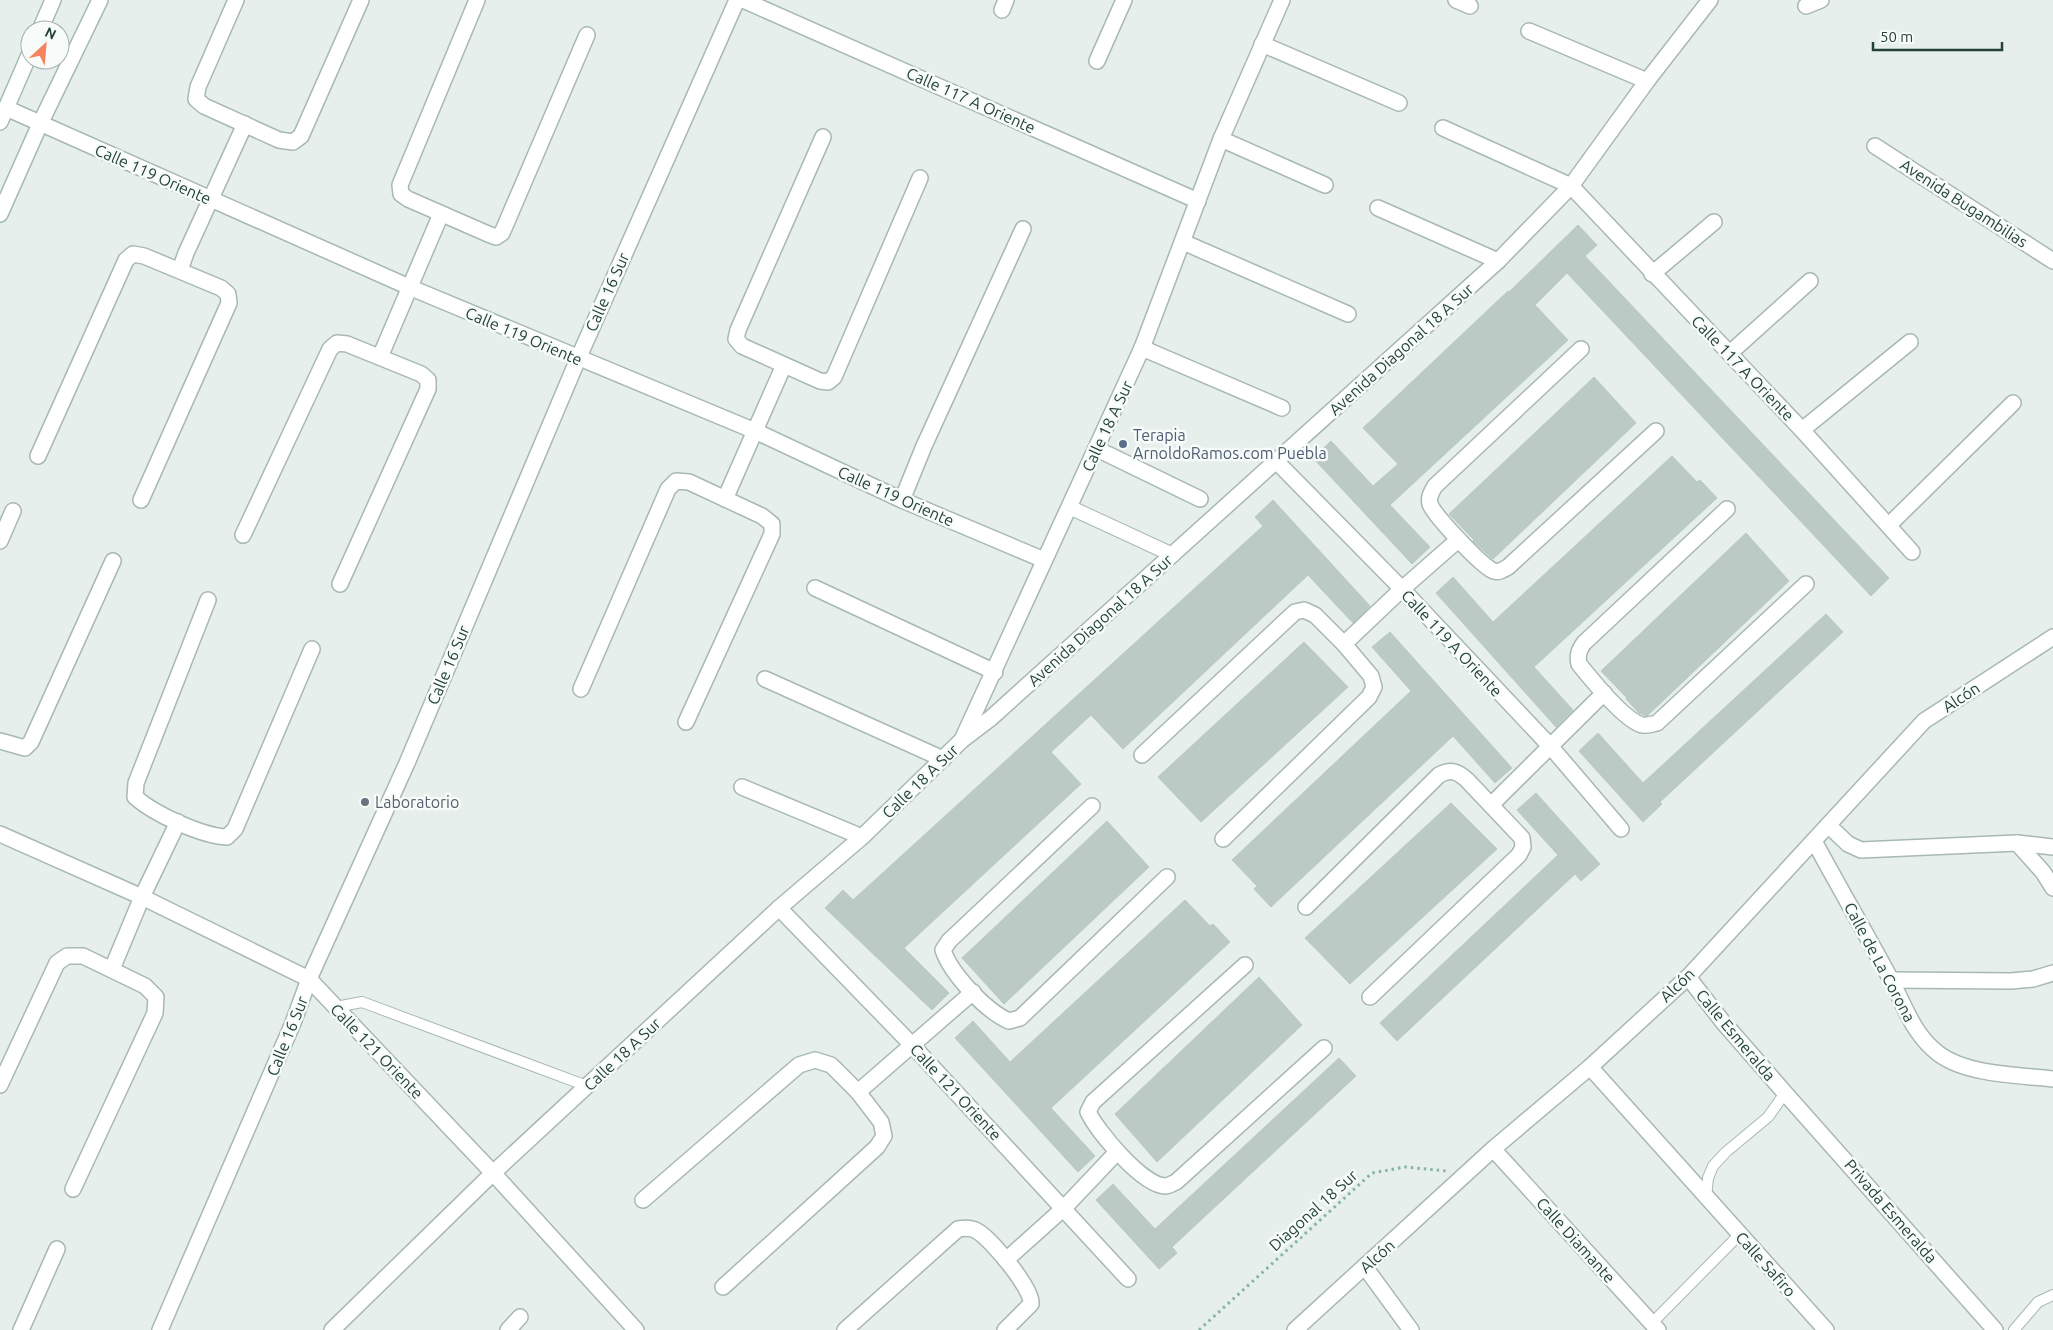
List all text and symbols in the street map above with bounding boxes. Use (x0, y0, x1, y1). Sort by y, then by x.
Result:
north arrow (20, 20, 70, 70)
scale bar (1873, 20, 2002, 52)
text: N (42, 24, 59, 43)
text: 50 m (1880, 28, 1913, 45)
street label: Calle 117 A Oriente (904, 63, 1038, 137)
street label: Calle 119 Oriente (92, 140, 214, 208)
street label: Avenida Bugambilias (1897, 155, 2031, 251)
street label: Calle 16 Sur (582, 250, 632, 334)
street label: Avenida Diagonal 18 A Sur (1325, 280, 1477, 418)
street label: Calle 119 Oriente (463, 303, 585, 369)
street label: Calle 117 A Oriente (1688, 312, 1798, 424)
street label: Calle 18 A Sur (1078, 378, 1136, 474)
place label: Terapia ArnoldoRamos.com Puebla (1133, 426, 1327, 462)
marker: Terapia ArnoldoRamos.com Puebla (1117, 438, 1129, 450)
street label: Calle 119 Oriente (835, 462, 957, 530)
street label: Avenida Diagonal 18 A Sur (1024, 551, 1176, 689)
street label: Calle 119 A Oriente (1398, 586, 1506, 700)
street label: Calle 16 Sur (423, 623, 473, 707)
street label: Alcón (1939, 678, 1983, 716)
street label: Calle 18 A Sur (878, 740, 962, 822)
place label: Laboratorio (375, 793, 459, 811)
marker: Laboratorio (359, 796, 371, 808)
street label: Calle de La Corona (1841, 899, 1919, 1025)
street label: Alcón (1656, 964, 1698, 1006)
street label: Calle Esmeralda (1693, 986, 1779, 1084)
street label: Calle 16 Sur (263, 994, 311, 1078)
street label: Calle 121 Oriente (327, 1000, 427, 1102)
street label: Calle 18 A Sur (580, 1014, 664, 1094)
street label: Calle 121 Oriente (907, 1040, 1005, 1144)
street label: Privada Esmeralda (1841, 1156, 1941, 1266)
street label: Diagonal 18 Sur (1265, 1166, 1361, 1254)
street label: Calle Diamante (1533, 1194, 1619, 1286)
street label: Calle Safiro (1732, 1228, 1800, 1300)
street label: Alcón (1356, 1236, 1398, 1276)

